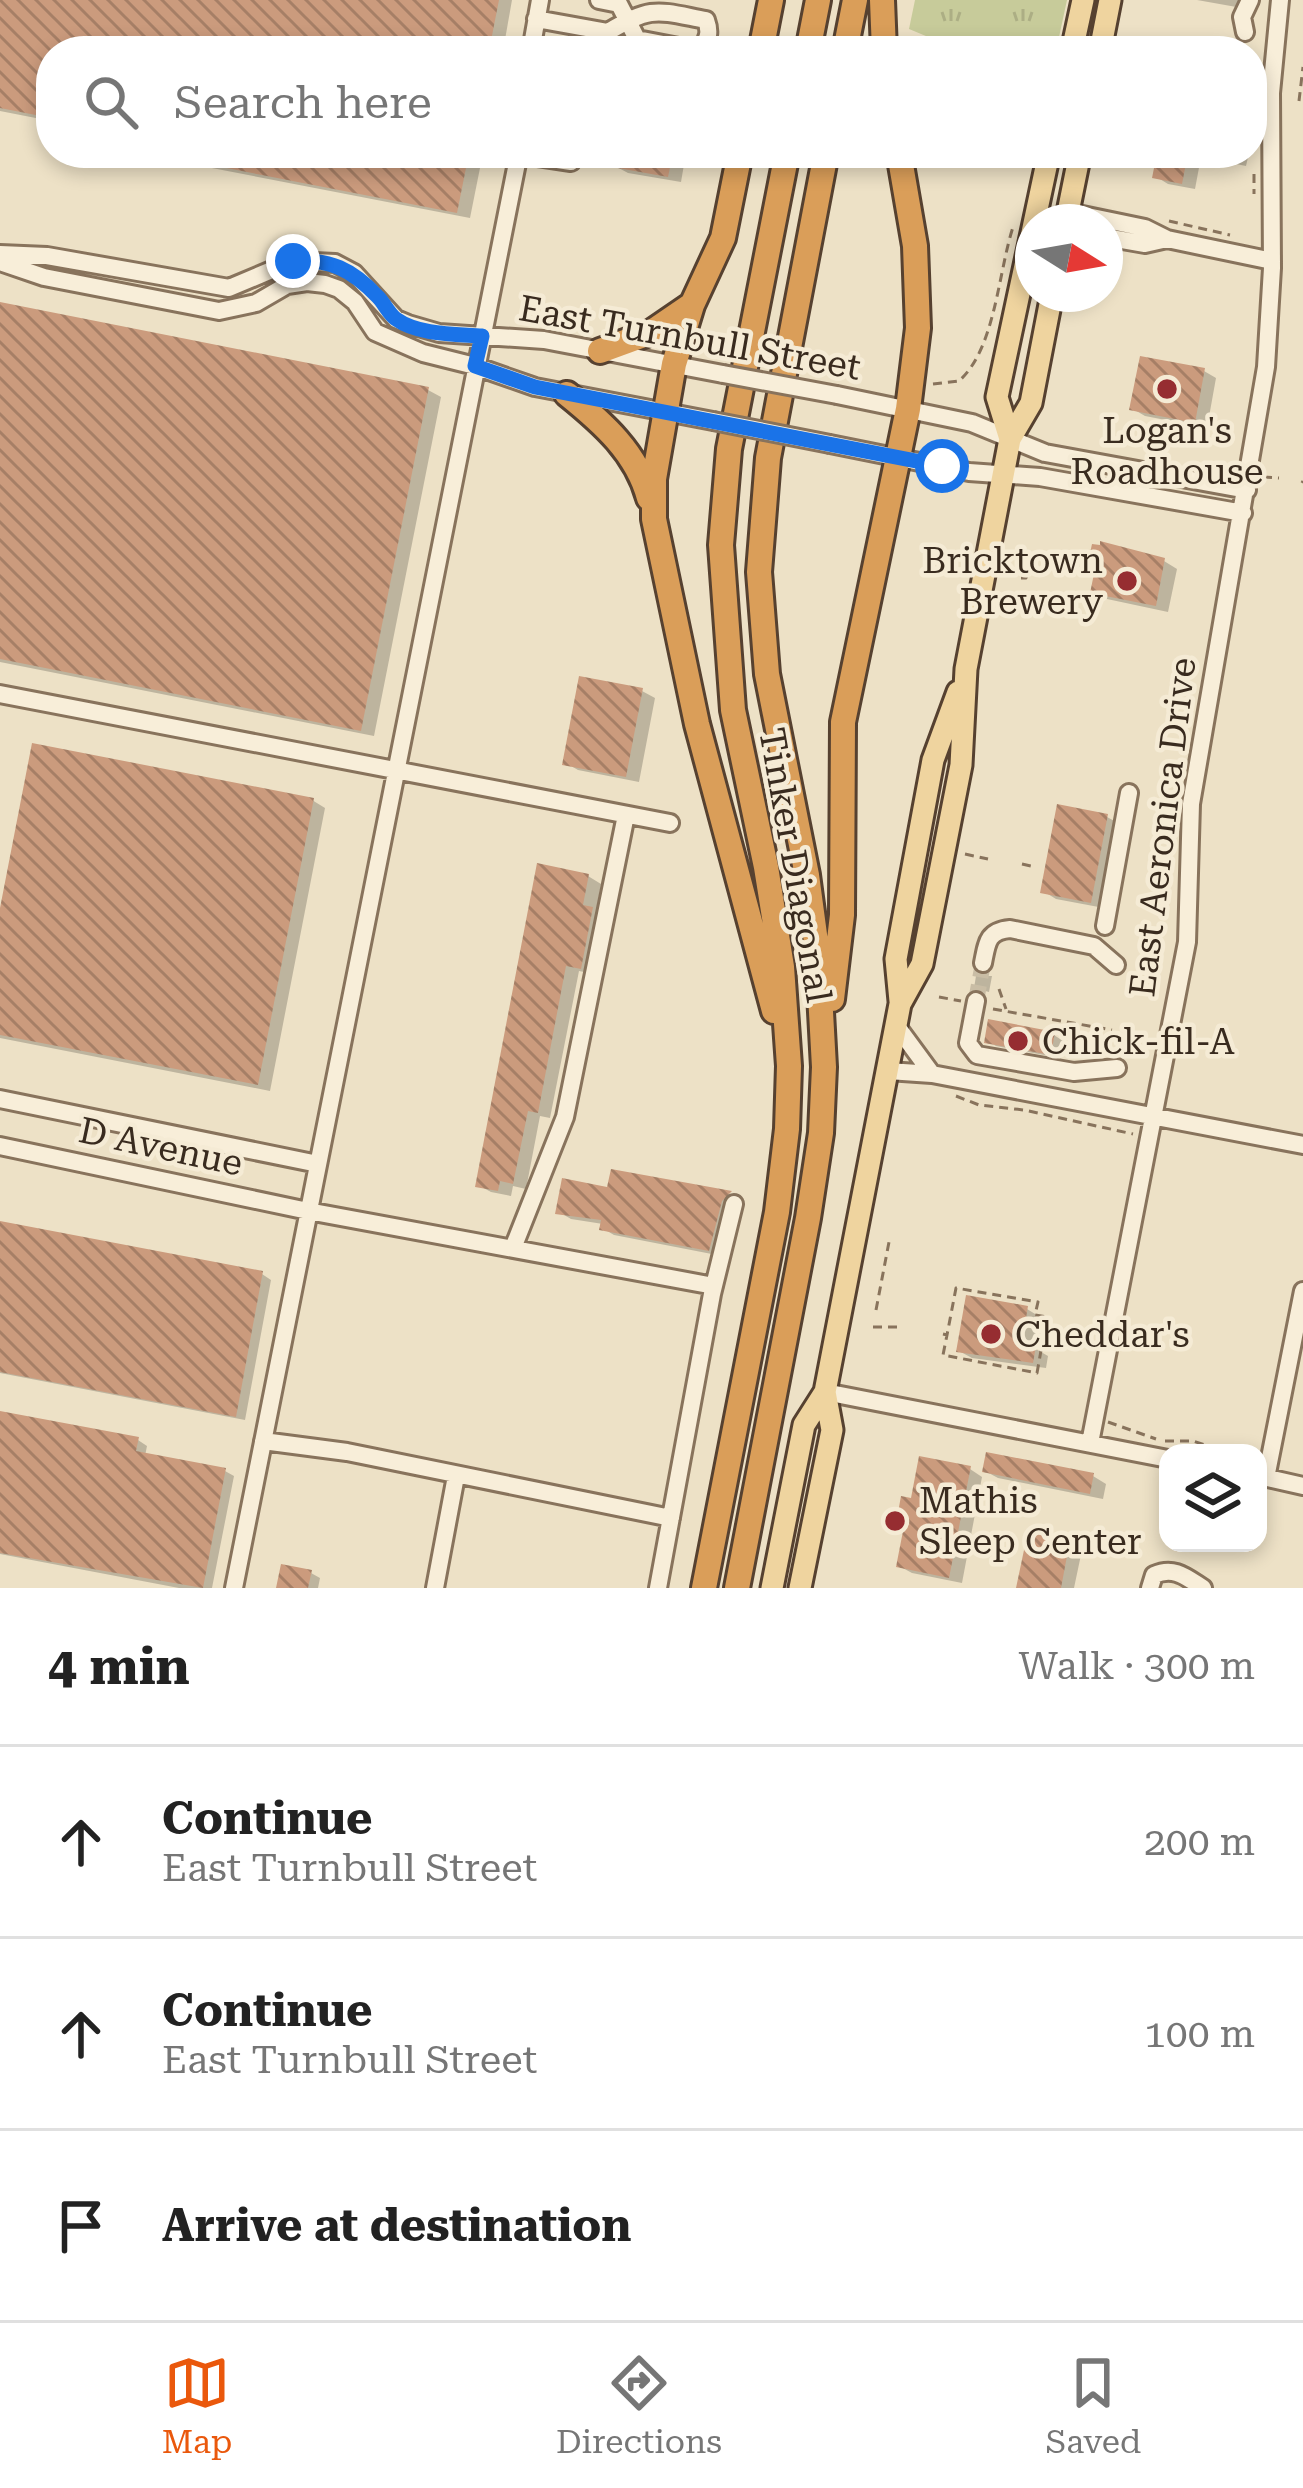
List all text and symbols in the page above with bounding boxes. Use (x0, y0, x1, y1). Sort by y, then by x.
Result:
search box (36, 36, 1267, 168)
icon: search (78, 69, 144, 135)
text: Search here (174, 76, 432, 129)
north arrow (1015, 204, 1123, 312)
route end (266, 234, 320, 288)
street label: East Turnbull Street (516, 287, 864, 389)
marker: Logan's Roadhouse (1154, 376, 1180, 402)
place label: Logan's Roadhouse (1071, 410, 1263, 493)
route start (915, 439, 969, 493)
place label: Bricktown Brewery (922, 540, 1104, 623)
marker: Bricktown Brewery (1114, 568, 1140, 594)
street label: East Aeronica Drive (1121, 655, 1205, 999)
street label: Tinker Diagonal (750, 725, 840, 1006)
place label: Chick-fil-A (1042, 1021, 1235, 1063)
marker: Chick-fil-A (1005, 1028, 1031, 1054)
street label: D Avenue (75, 1109, 246, 1185)
place label: Cheddar's (1015, 1314, 1190, 1356)
marker: Cheddar's (978, 1321, 1004, 1347)
map controls (1159, 1444, 1267, 1552)
button: layers (1159, 1444, 1267, 1552)
place label: Mathis Sleep Center (919, 1480, 1142, 1563)
marker: Mathis Sleep Center (882, 1508, 908, 1534)
text: 4 min (48, 1637, 190, 1696)
text: Walk · 300 m (1019, 1643, 1255, 1689)
text: Continue (162, 1792, 373, 1845)
icon: ahead (48, 1809, 114, 1875)
text: 200 m (1144, 1819, 1255, 1865)
text: East Turnbull Street (162, 1845, 537, 1891)
text: Continue (162, 1984, 373, 2037)
icon: ahead (48, 2001, 114, 2067)
text: 100 m (1144, 2011, 1255, 2057)
text: East Turnbull Street (162, 2037, 537, 2083)
icon: arrive (48, 2193, 114, 2259)
text: Arrive at destination (162, 2199, 631, 2252)
tab: Map (162, 2350, 232, 2461)
tab: Directions (556, 2350, 722, 2461)
tab: Saved (1046, 2350, 1141, 2461)

